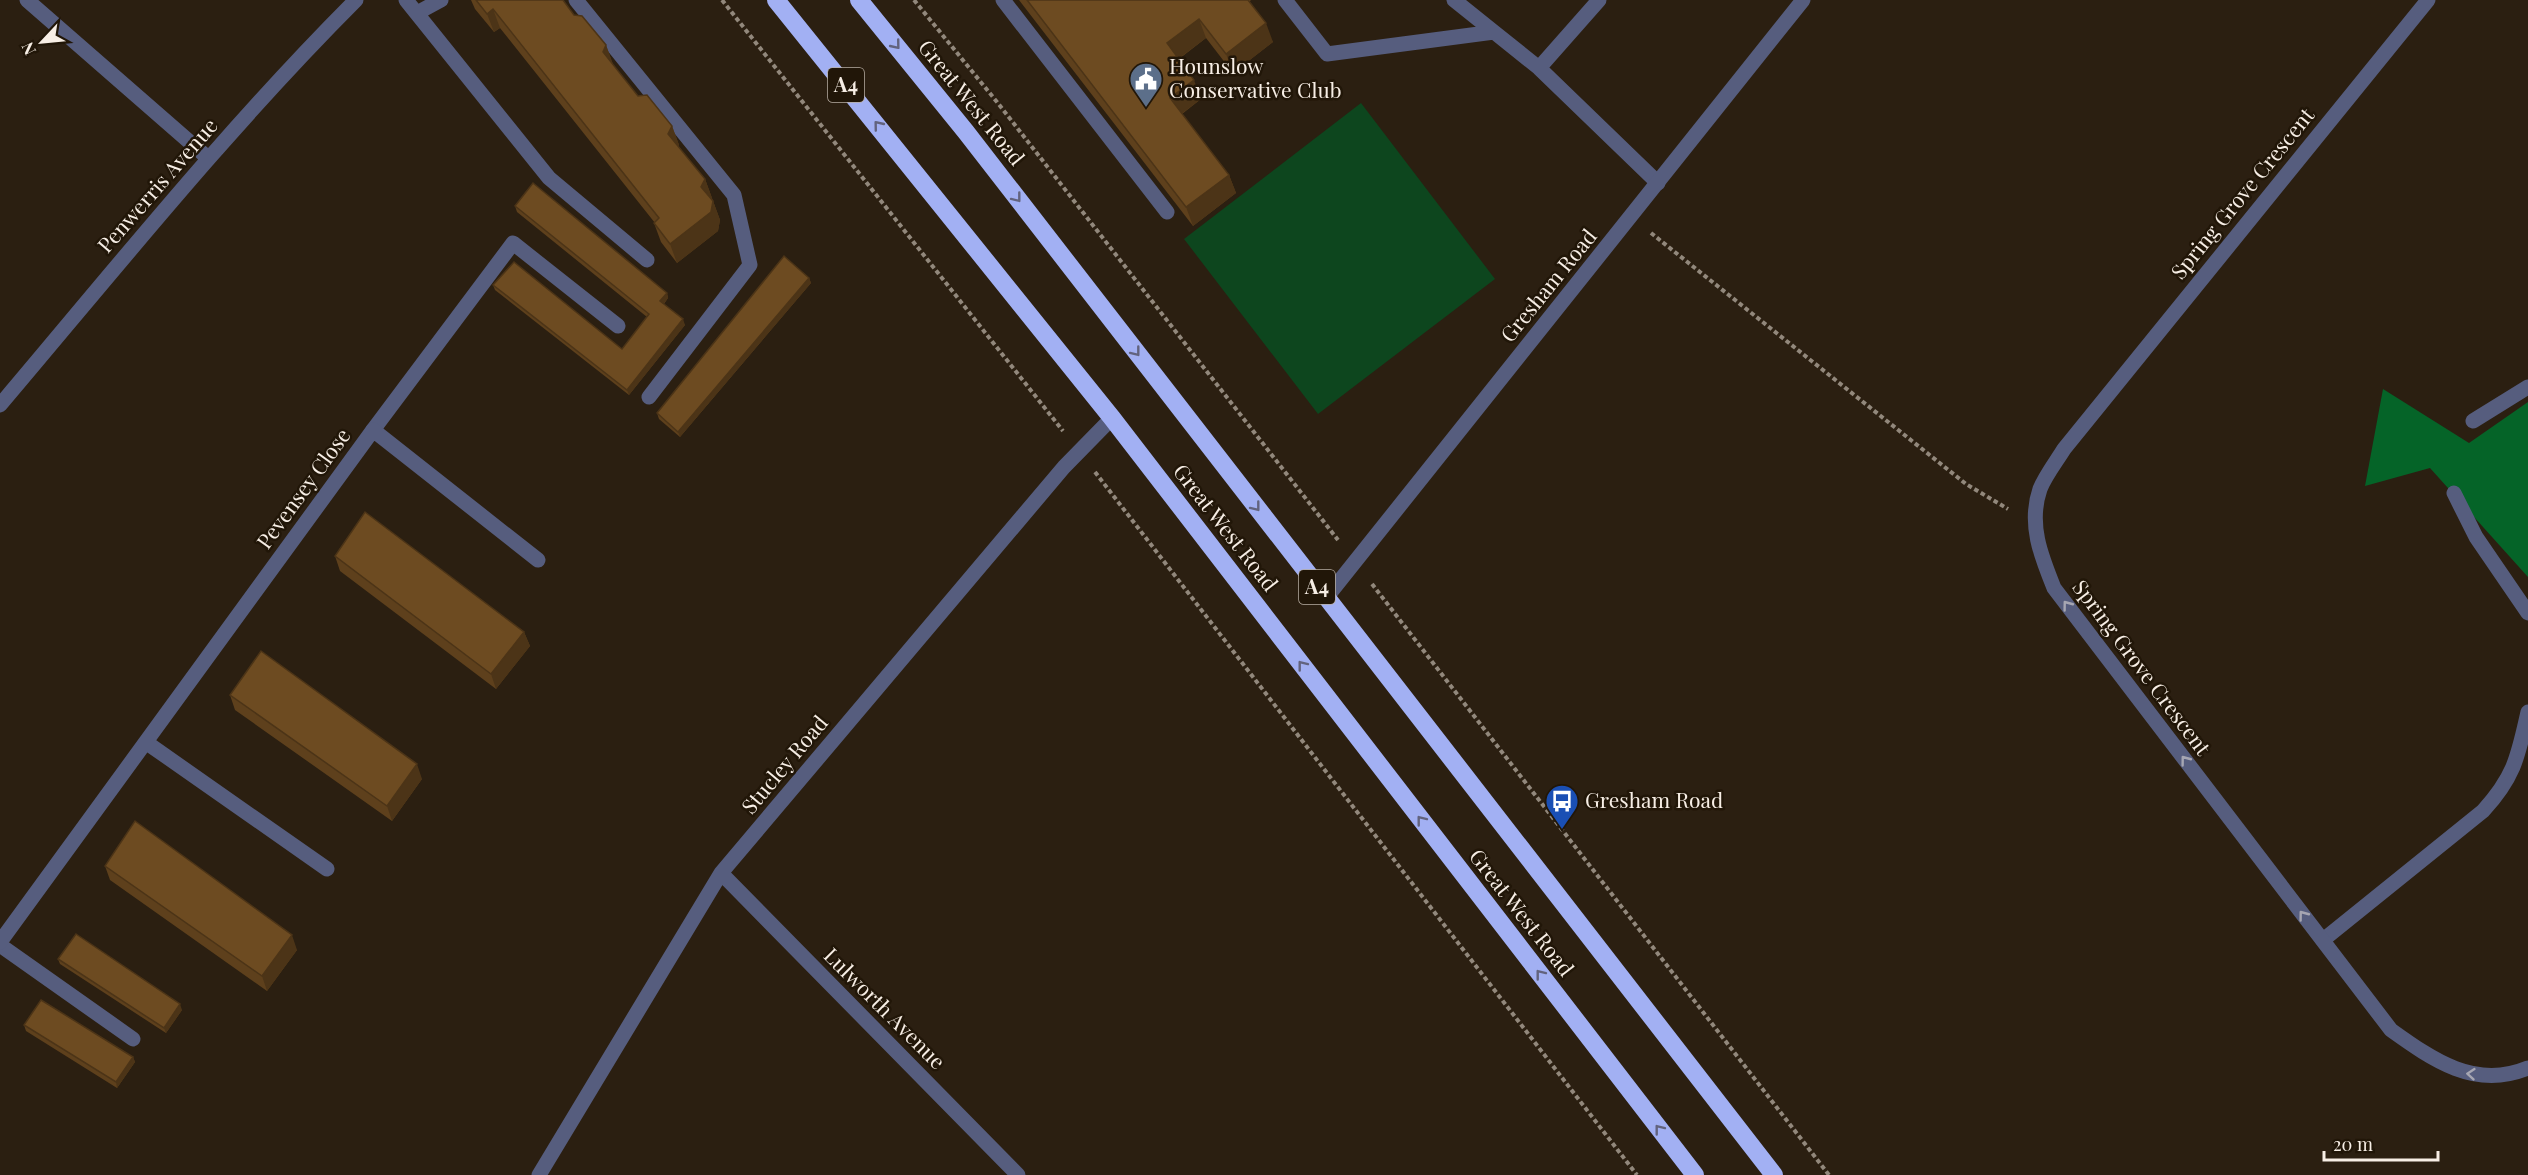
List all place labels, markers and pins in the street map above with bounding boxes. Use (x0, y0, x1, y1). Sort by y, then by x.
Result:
place label: Hounslow Conservative Club (1169, 51, 1341, 103)
public building icon: Hounslow Conservative Club (1128, 61, 1164, 108)
bus stop icon: Gresham Road (1544, 783, 1580, 830)
place label: Gresham Road (1585, 785, 1723, 813)

